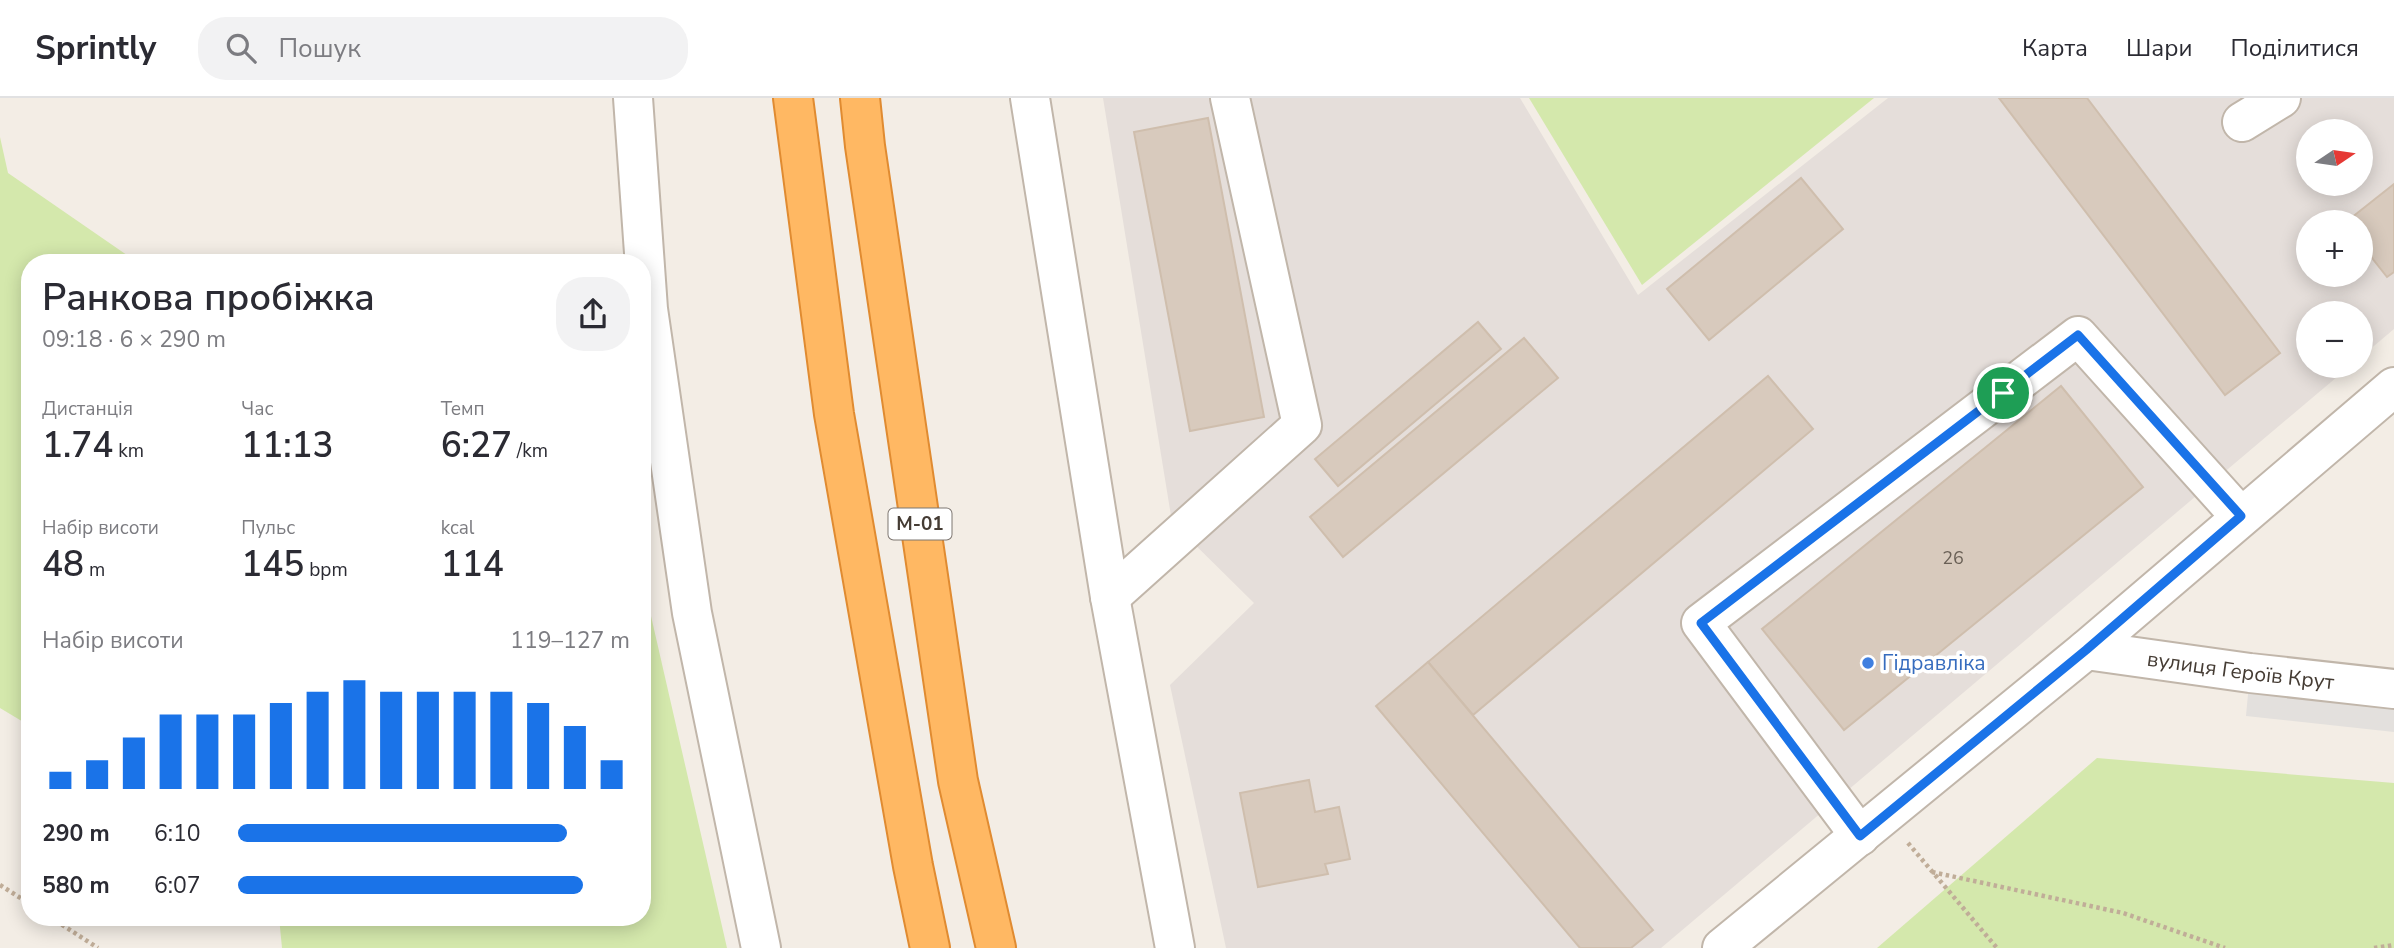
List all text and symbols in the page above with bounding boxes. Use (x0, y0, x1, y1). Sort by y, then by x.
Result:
search box (198, 17, 688, 80)
text: Sprintly (35, 26, 156, 71)
icon: search (222, 29, 260, 67)
text: Пошук (278, 31, 361, 66)
text: Карта (2022, 32, 2088, 64)
text: Шари (2126, 32, 2193, 64)
text: Поділитися (2231, 32, 2359, 64)
north arrow (2296, 119, 2373, 196)
map controls (2296, 119, 2373, 378)
button: + (2296, 210, 2373, 287)
text: Ранкова пробіжка (42, 272, 375, 323)
button: share (556, 277, 630, 351)
button: − (2296, 301, 2373, 378)
text: 09:18 · 6 × 290 m (42, 324, 226, 355)
pin (1973, 363, 2033, 423)
icon: arrive (1984, 374, 2022, 412)
text: Дистанція (42, 396, 133, 422)
text: Час (241, 396, 273, 422)
text: Темп (441, 396, 485, 422)
text: 1.74 (42, 422, 113, 469)
text: 11:13 (241, 422, 334, 469)
text: 6:27 (441, 422, 512, 469)
text: km (113, 438, 144, 464)
text: /km (512, 438, 548, 464)
road number: М-01 (888, 508, 951, 540)
text: Набір висоти (42, 515, 159, 541)
text: Пульс (241, 515, 295, 541)
text: kcal (441, 515, 474, 541)
text: 48 (42, 541, 84, 588)
text: 145 (241, 541, 304, 588)
text: 114 (441, 541, 504, 588)
house number: 26 (1942, 546, 1964, 570)
text: m (84, 557, 105, 583)
text: bpm (304, 557, 348, 583)
text: Набір висоти (42, 625, 184, 656)
text: 119–127 m (510, 625, 630, 656)
street label: вулиця Героїв Крут (2145, 645, 2336, 696)
place label: Гідравліка (1882, 649, 1986, 677)
marker: Гідравліка (1860, 655, 1876, 671)
text: 290 m (42, 818, 110, 849)
text: 6:10 (154, 818, 201, 849)
text: 580 m (42, 870, 110, 901)
text: 6:07 (154, 870, 201, 901)

